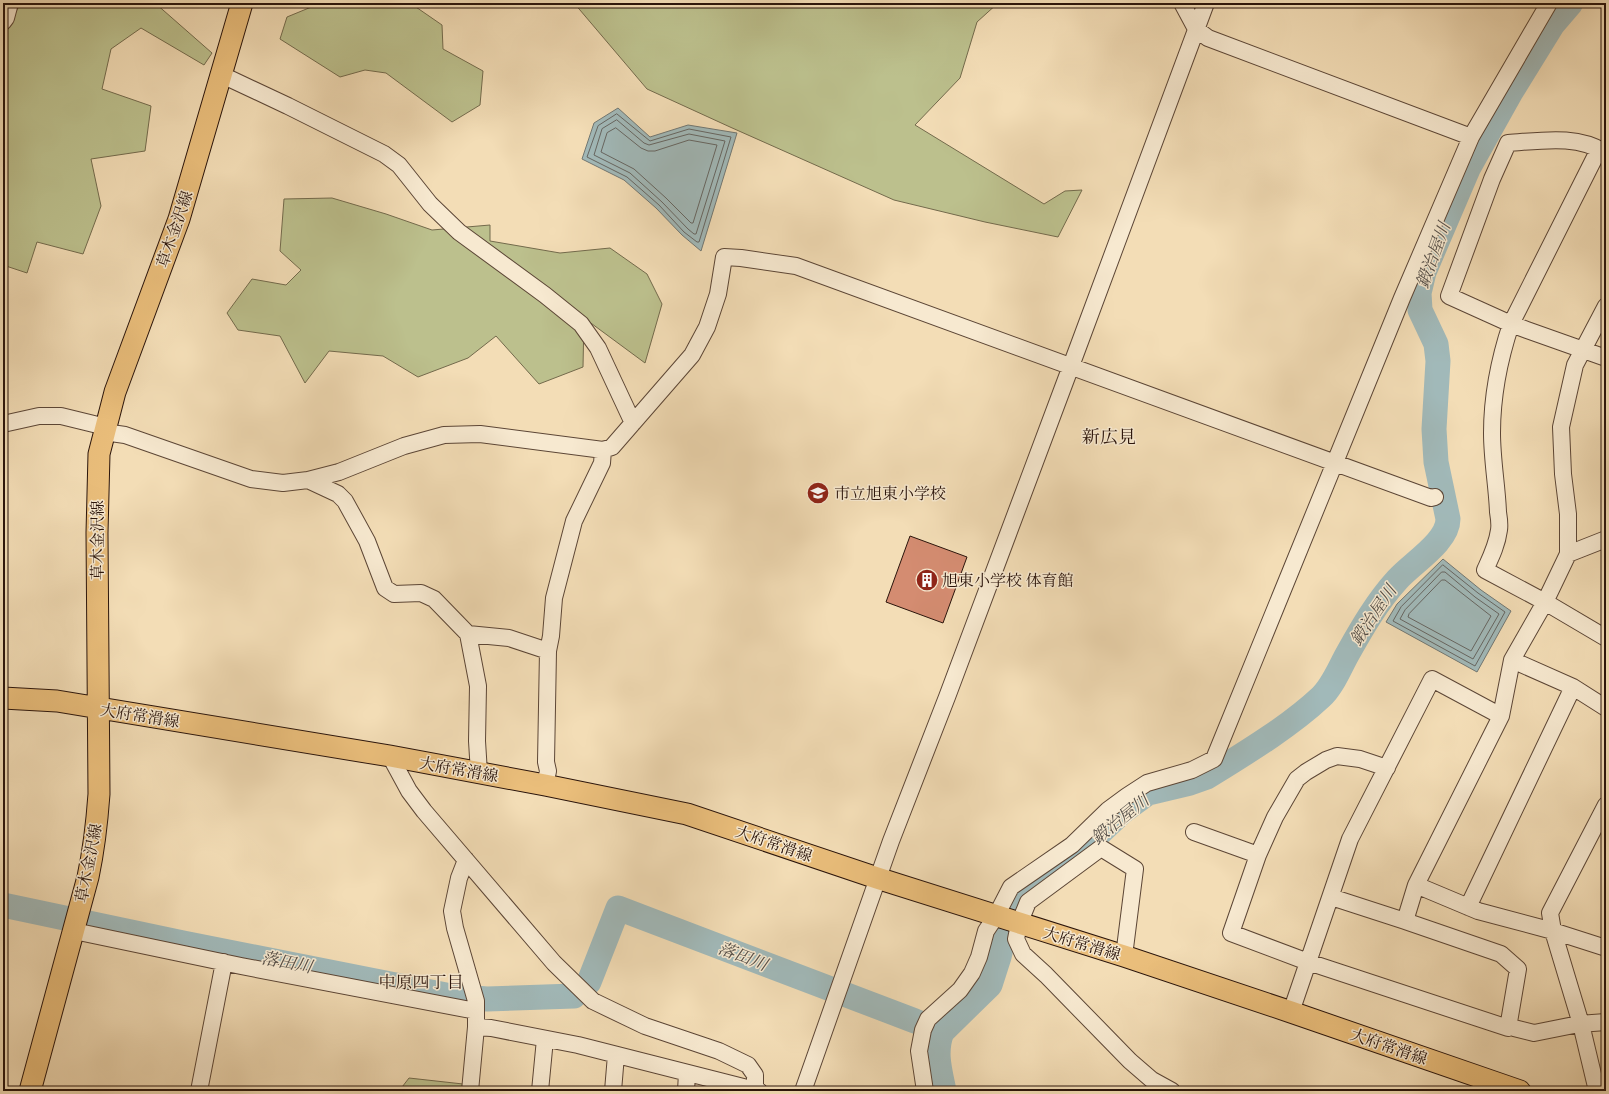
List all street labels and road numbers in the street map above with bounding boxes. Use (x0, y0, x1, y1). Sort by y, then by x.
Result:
street label: 草木金沢線 (152, 188, 196, 270)
street label: 草木金沢線 (88, 500, 107, 580)
street label: 大府常滑線 (99, 700, 181, 731)
street label: 大府常滑線 (418, 753, 500, 786)
street label: 大府常滑線 (733, 821, 815, 865)
street label: 草木金沢線 (72, 822, 105, 904)
street label: 大府常滑線 (1041, 923, 1123, 964)
street label: 大府常滑線 (1348, 1024, 1430, 1068)

